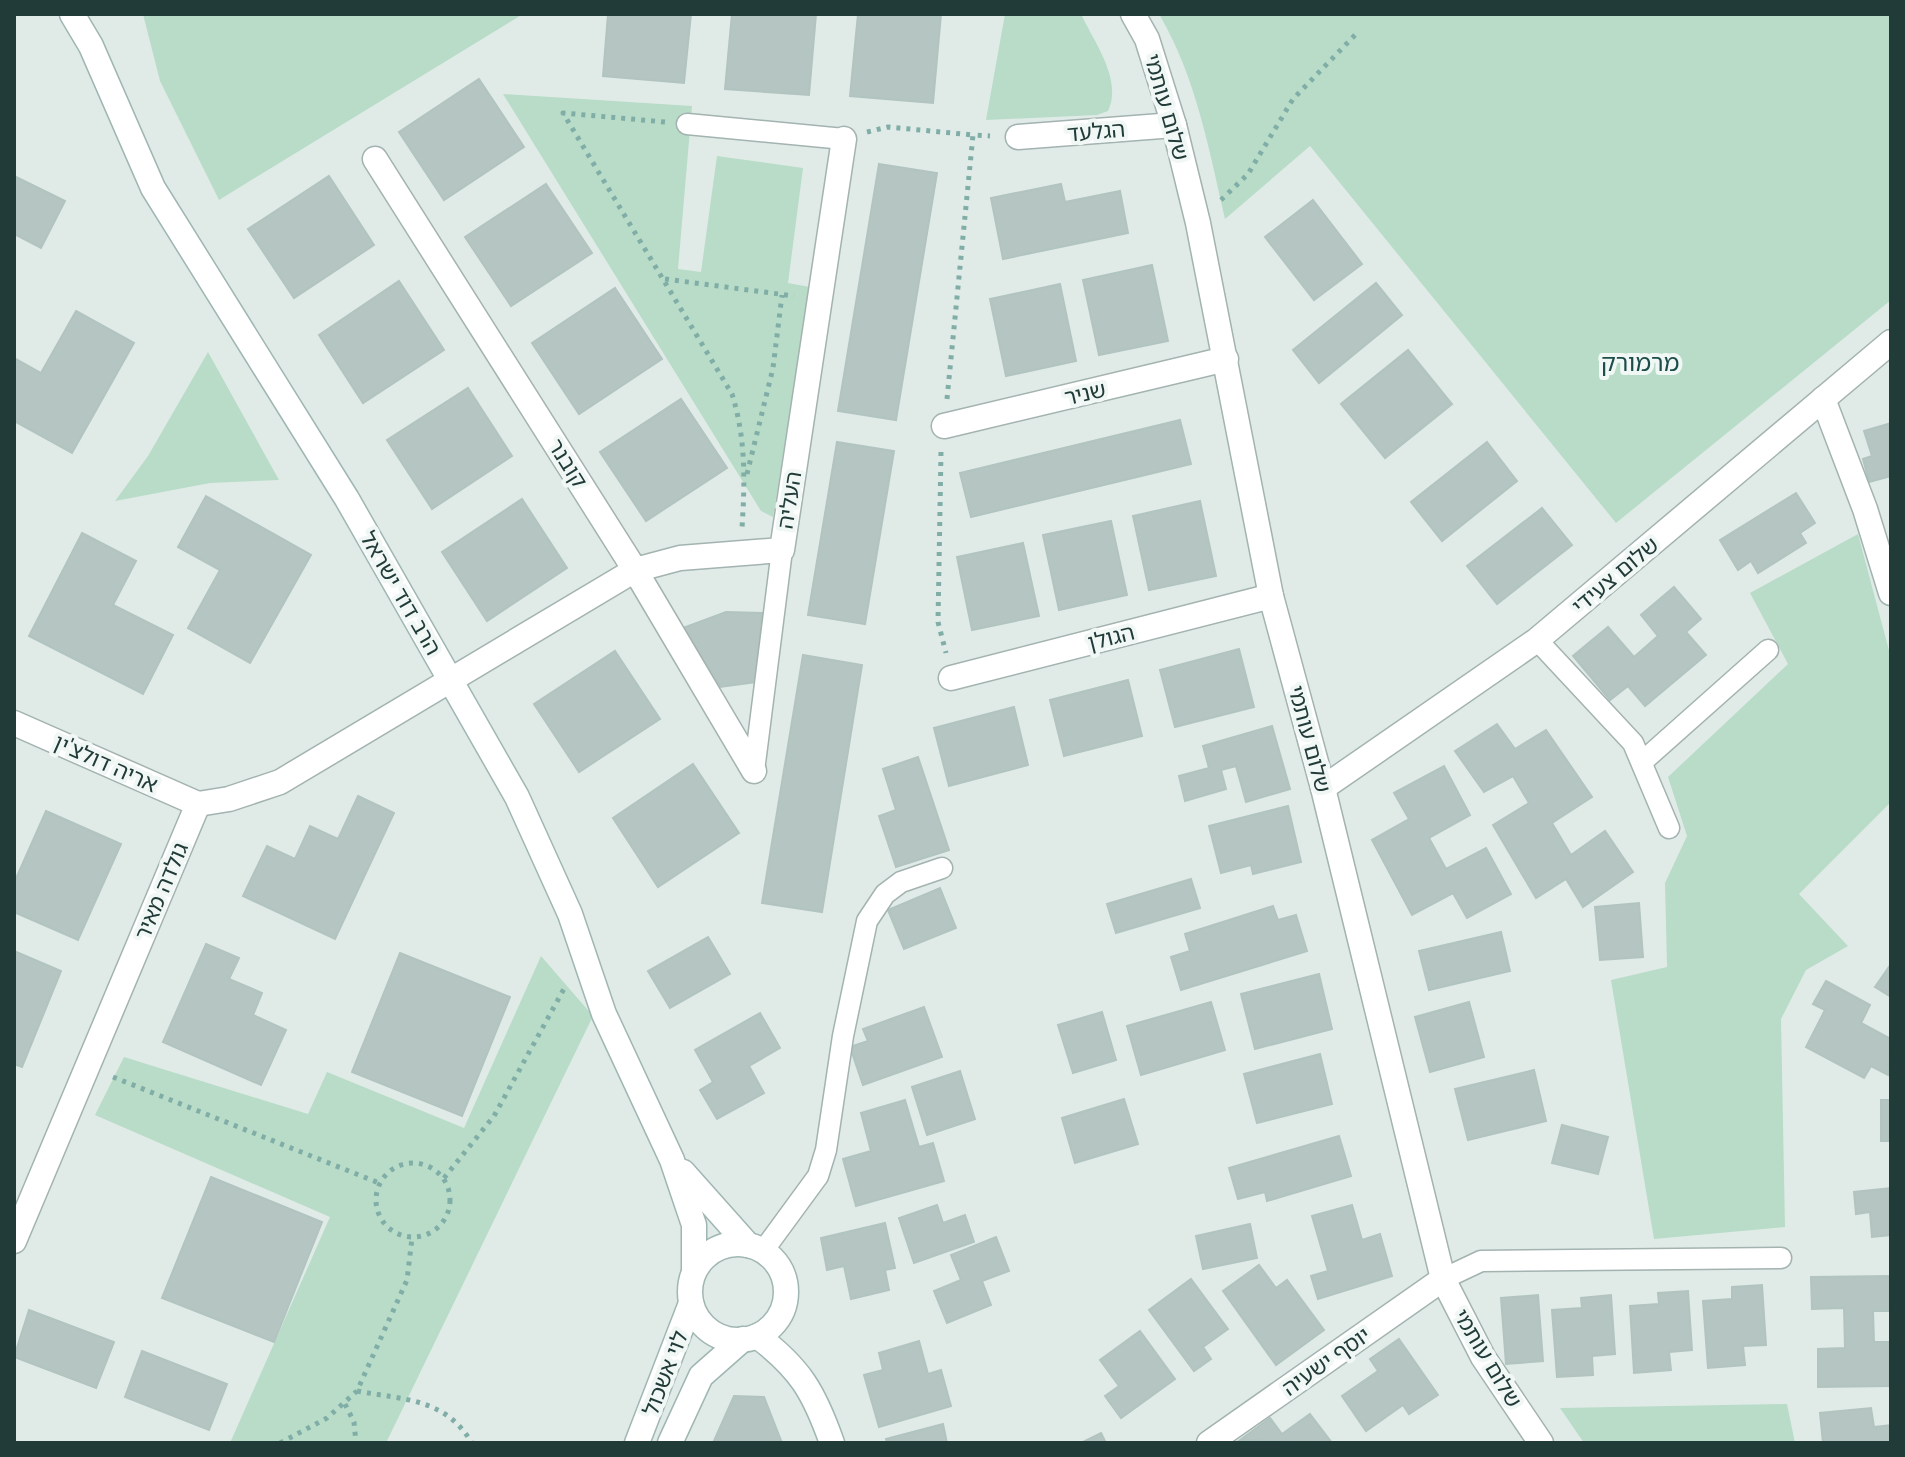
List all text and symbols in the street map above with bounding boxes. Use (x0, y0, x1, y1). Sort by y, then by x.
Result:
street label: שלום עותמי (1136, 50, 1197, 164)
street label: הגלעד (1066, 114, 1126, 149)
district label: מרמורק (1601, 346, 1679, 379)
street label: שניר (1061, 374, 1109, 413)
street label: קובנר (540, 433, 595, 494)
street label: העליה (770, 469, 809, 531)
street label: הרב דוד ישראל (353, 526, 449, 661)
street label: שלום צעידי (1565, 530, 1666, 621)
street label: הגולן (1084, 617, 1138, 658)
street label: שלום עותמי (1280, 682, 1339, 796)
street label: אריה דולצ'ין (49, 727, 163, 800)
street label: גולדה מאיר (127, 838, 196, 945)
street label: שלום עותמי (1446, 1303, 1529, 1413)
street label: יוסף ישעיה (1276, 1320, 1377, 1403)
street label: לוי אשכול (635, 1326, 696, 1420)

